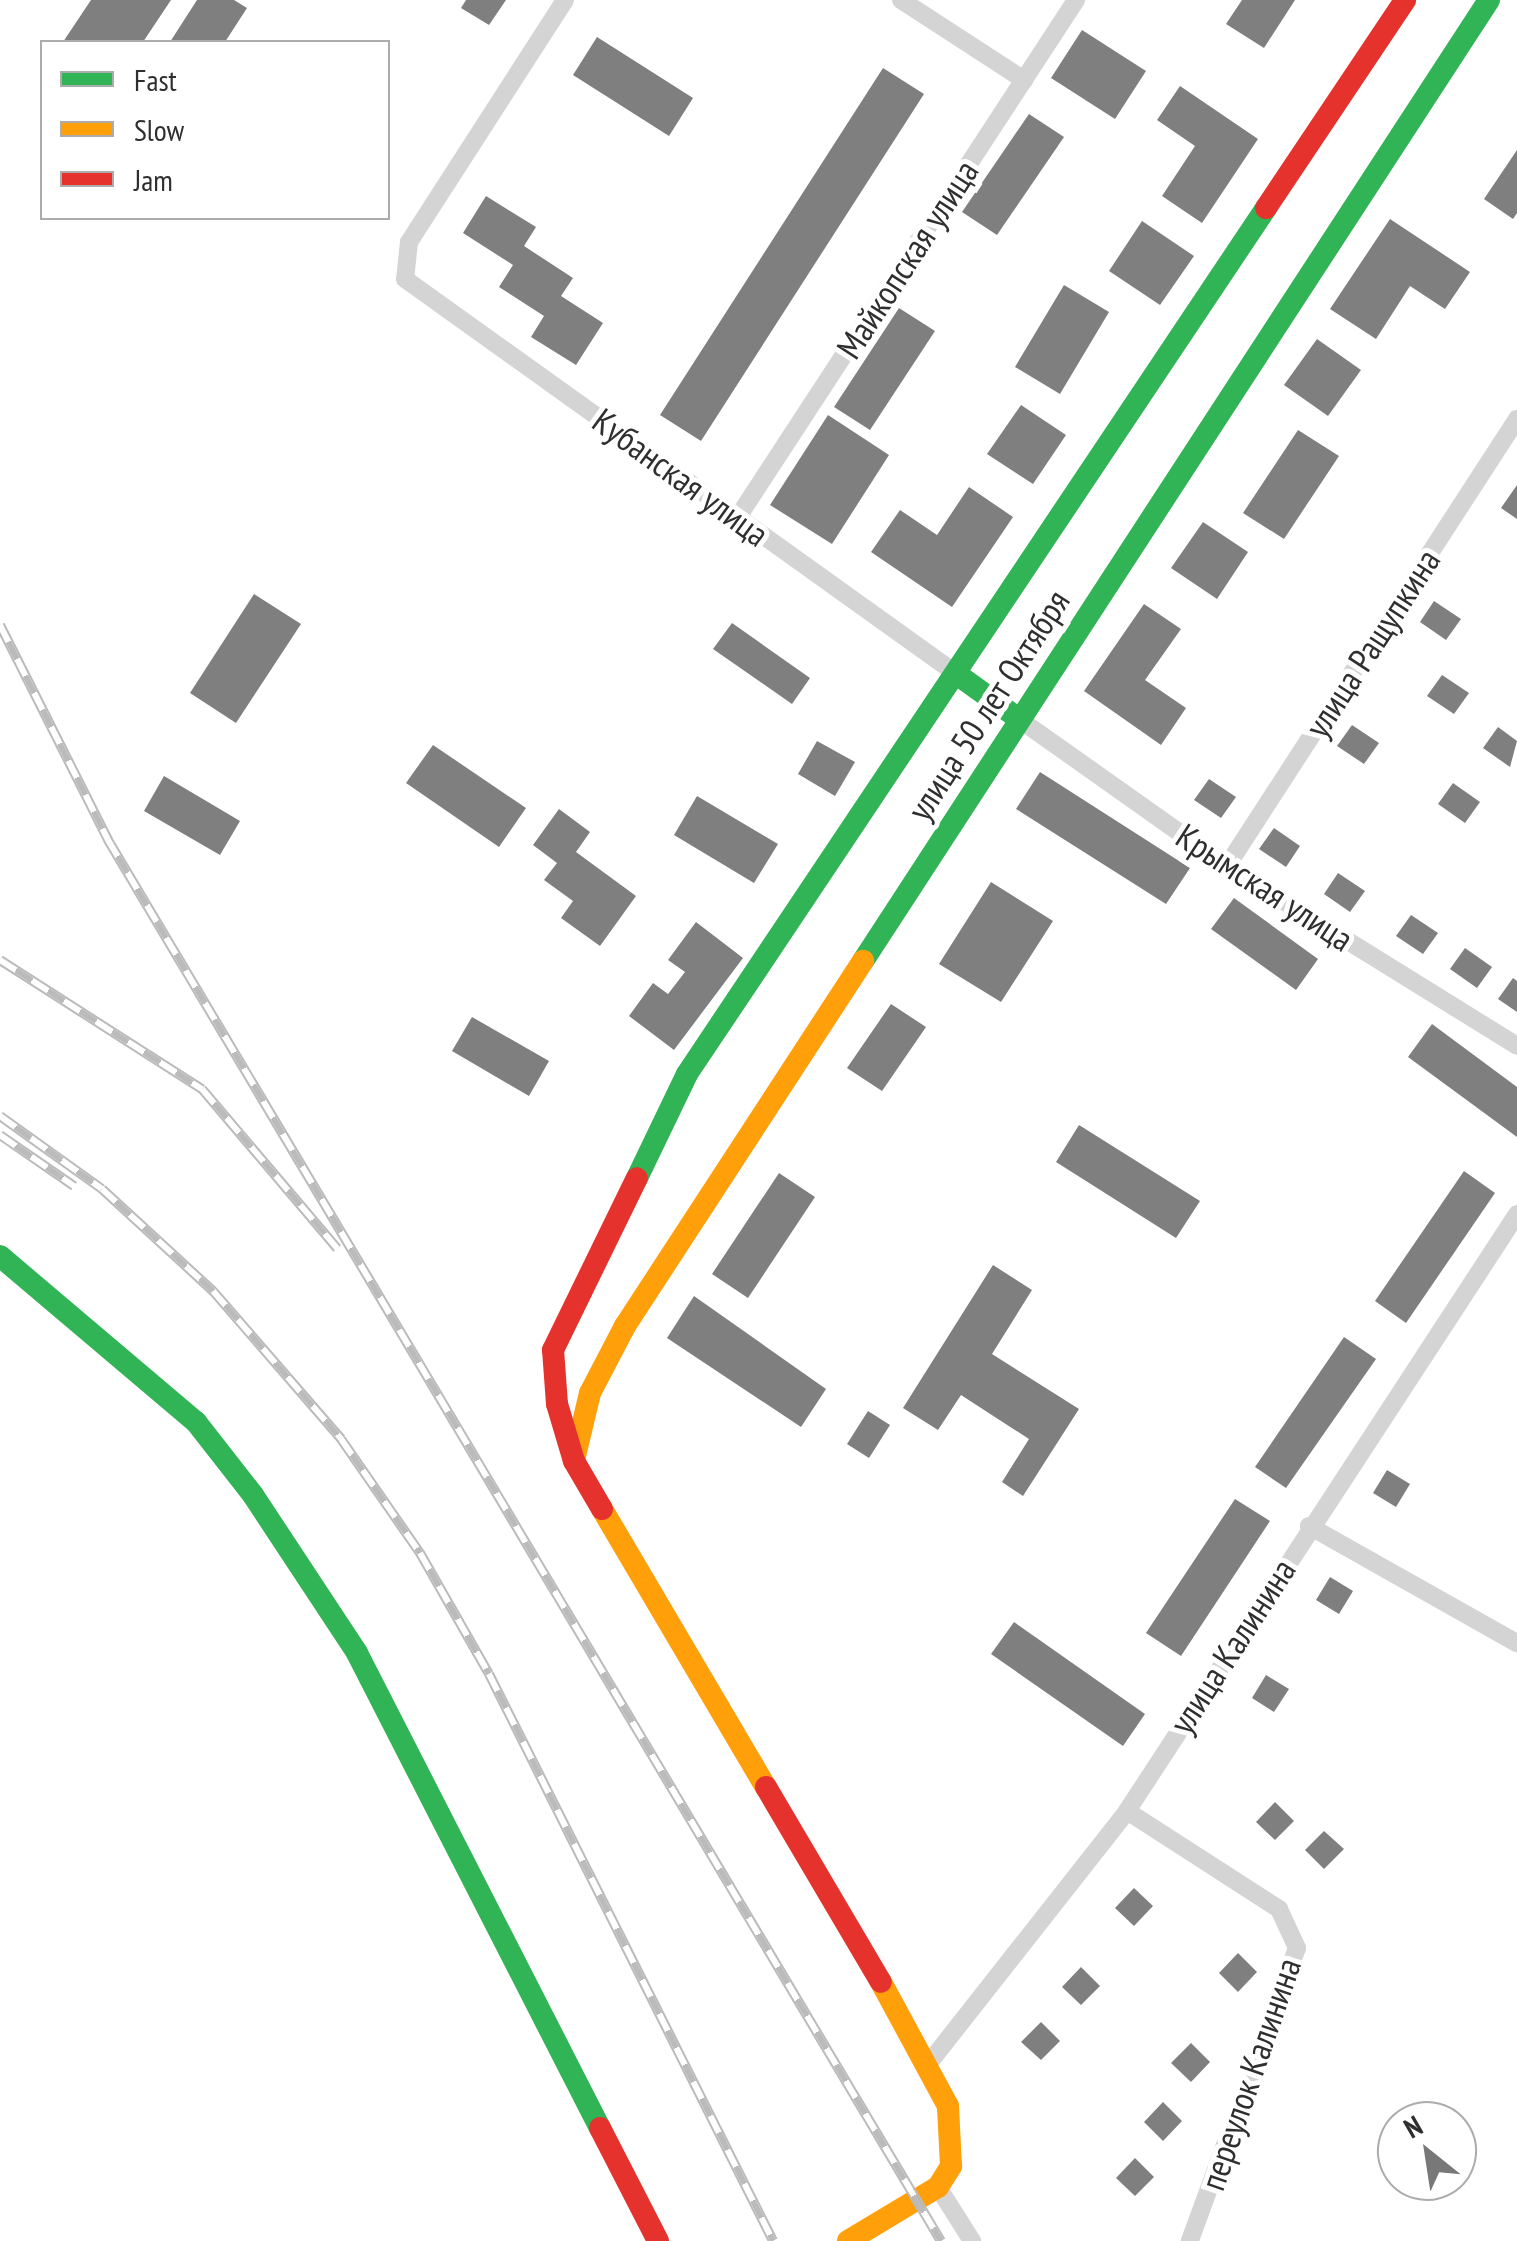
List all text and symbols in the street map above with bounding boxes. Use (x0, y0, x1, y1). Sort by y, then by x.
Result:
legend (40, 40, 390, 220)
text: Fast (134, 60, 177, 99)
text: Slow (134, 110, 184, 149)
street label: Майкопская улица (827, 152, 987, 366)
text: Jam (134, 160, 173, 199)
street label: Кубанская улица (585, 399, 777, 555)
street label: улица Ращупкина (1296, 541, 1448, 745)
street label: улица 50 лет Октября (898, 582, 1078, 828)
street label: Крымская улица (1169, 814, 1361, 960)
street label: улица Калинина (1160, 1551, 1304, 1741)
street label: переулок Калинина (1191, 1953, 1309, 2195)
north arrow (1377, 2101, 1477, 2201)
text: N (1397, 2107, 1429, 2146)

